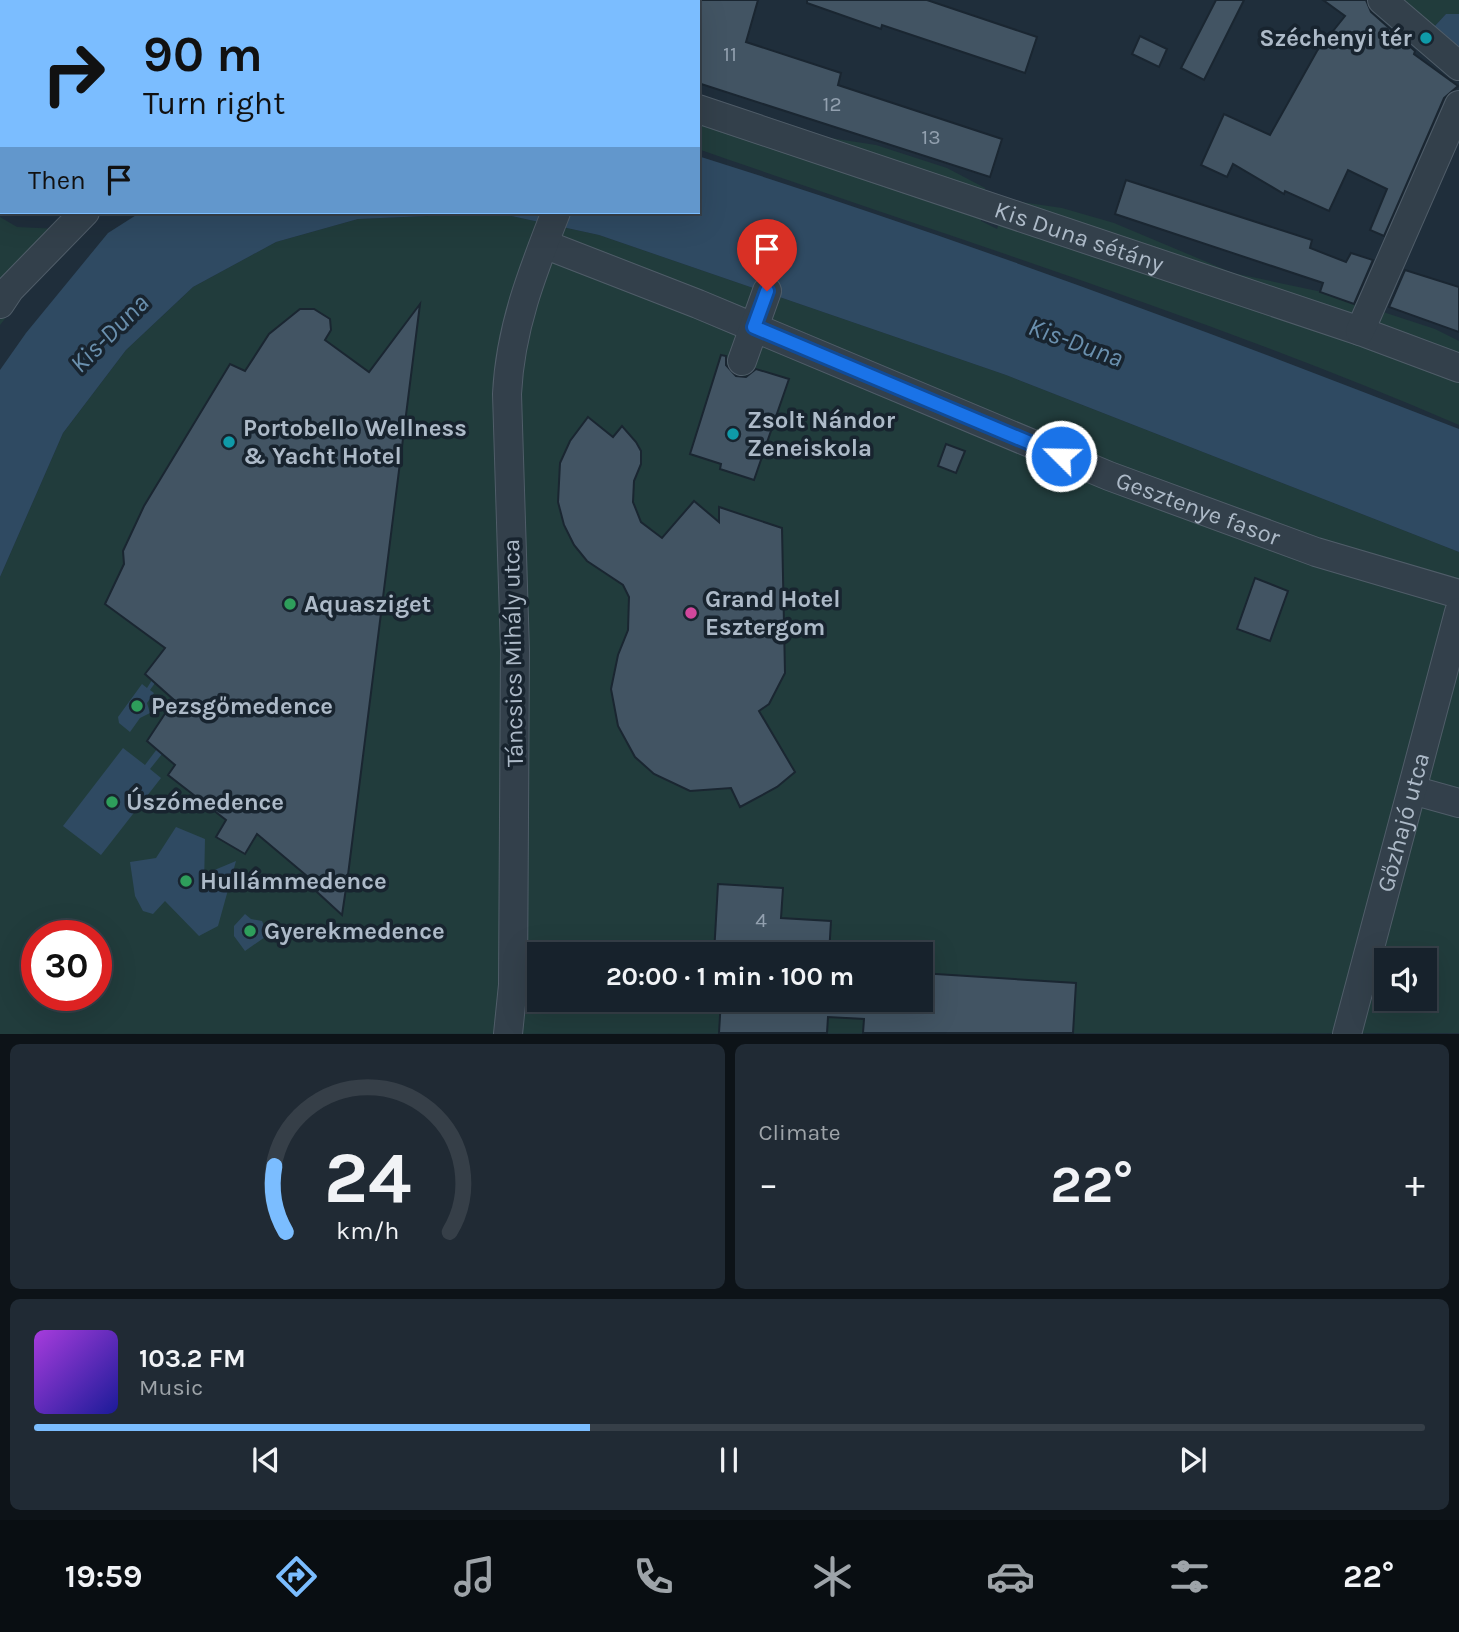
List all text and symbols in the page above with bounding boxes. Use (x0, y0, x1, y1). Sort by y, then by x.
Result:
place label: Széchenyi tér (1259, 24, 1413, 52)
text: 90 m (143, 26, 263, 83)
icon: right (28, 28, 119, 119)
marker: Széchenyi tér (1418, 30, 1434, 46)
house number: 11 (723, 42, 737, 66)
text: Turn right (143, 85, 285, 122)
house number: 12 (822, 92, 842, 116)
house number: 13 (921, 125, 941, 149)
icon: arrive (100, 161, 138, 199)
text: Then (28, 165, 86, 196)
street label: Kis Duna sétány (991, 195, 1167, 278)
pin (737, 219, 797, 291)
icon: arrive (748, 230, 786, 268)
water label: Kis-Duna (64, 288, 155, 379)
water label: Kis-Duna (1024, 311, 1127, 374)
place label: Zsolt Nándor Zeneiskola (747, 406, 896, 462)
place label: Portobello Wellness & Yacht Hotel (243, 414, 467, 470)
position arrow (1024, 419, 1098, 493)
marker: Zsolt Nándor Zeneiskola (725, 426, 741, 442)
marker: Portobello Wellness & Yacht Hotel (221, 434, 237, 450)
street label: Gesztenye fasor (1112, 466, 1284, 552)
street label: Táncsics Mihály utca (497, 539, 529, 767)
place label: Grand Hotel Esztergom (705, 585, 840, 641)
place label: Aquasziget (304, 590, 431, 618)
marker: Aquasziget (282, 596, 298, 612)
marker: Grand Hotel Esztergom (683, 605, 699, 621)
place label: Pezsgőmedence (151, 692, 333, 720)
marker: Pezsgőmedence (129, 698, 145, 714)
street label: Gőzhajó utca (1371, 750, 1435, 895)
place label: Úszómedence (126, 786, 284, 816)
marker: Úszómedence (104, 794, 120, 810)
place label: Hullámmedence (200, 867, 387, 895)
marker: Hullámmedence (178, 873, 194, 889)
house number: 4 (755, 908, 767, 932)
place label: Gyerekmedence (264, 917, 445, 945)
speed limit sign: 30 (21, 920, 112, 1011)
marker: Gyerekmedence (242, 923, 258, 939)
map controls (1374, 948, 1437, 1011)
button: sound (1374, 948, 1437, 1011)
text: 20:00 · 1 min · 100 m (606, 961, 854, 992)
text: Climate (759, 1119, 841, 1146)
text: 24 (324, 1136, 411, 1221)
text: 22° (1050, 1154, 1133, 1215)
text: − (759, 1162, 778, 1207)
text: + (1405, 1162, 1425, 1207)
text: km/h (336, 1216, 399, 1245)
text: 103.2 FM (139, 1343, 246, 1374)
text: Music (139, 1374, 203, 1401)
icon: previous (247, 1441, 285, 1479)
icon: pause (710, 1441, 748, 1479)
icon: next (1174, 1441, 1212, 1479)
icon: directions (272, 1552, 321, 1601)
icon: music (450, 1552, 499, 1601)
icon: phone (629, 1552, 678, 1601)
icon: climate (808, 1552, 857, 1601)
icon: car (986, 1552, 1035, 1601)
icon: filters (1165, 1552, 1214, 1601)
text: 19:59 (65, 1558, 142, 1595)
text: 22° (1343, 1558, 1394, 1595)

